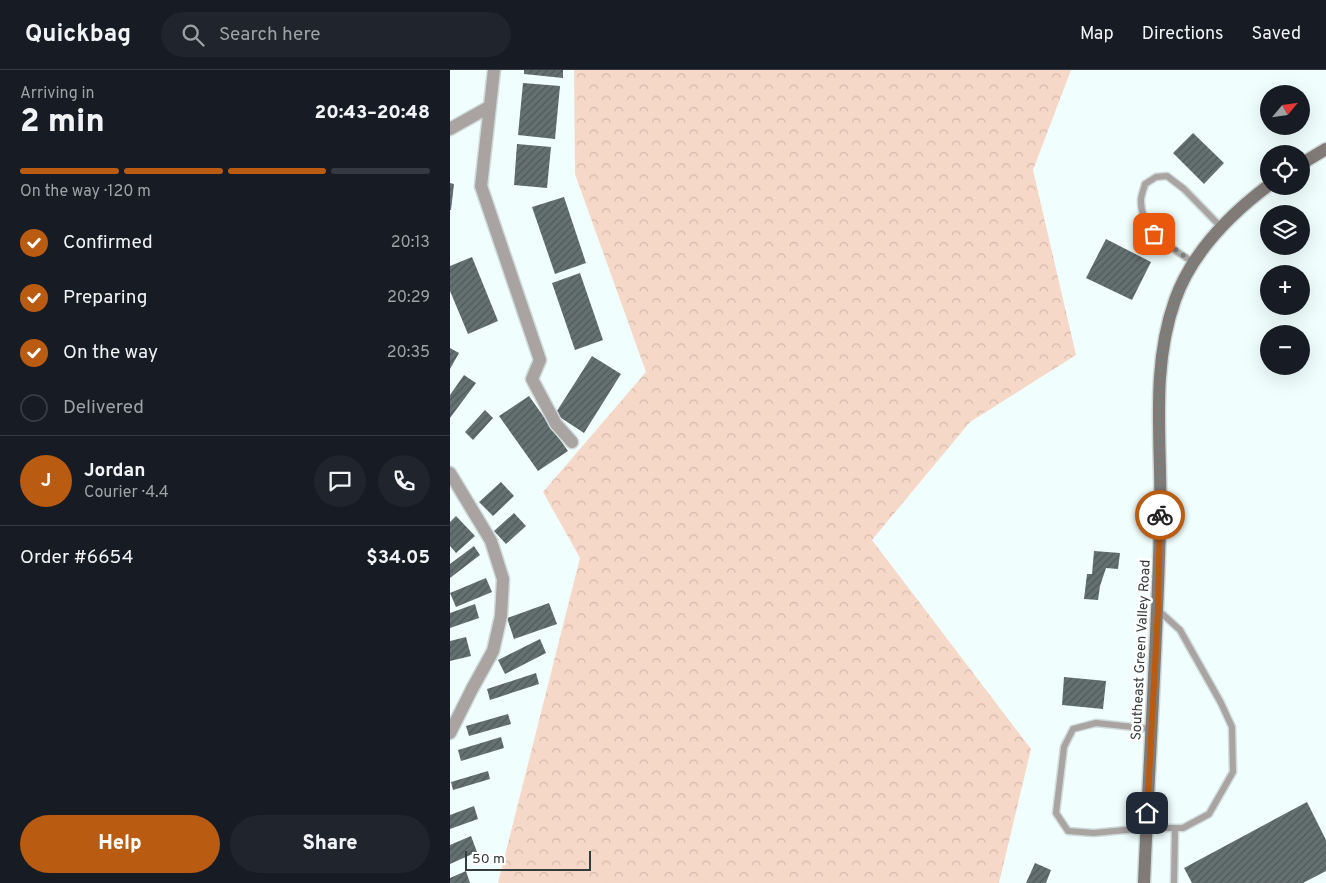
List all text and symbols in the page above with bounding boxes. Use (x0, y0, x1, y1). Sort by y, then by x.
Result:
search box (161, 12, 511, 57)
text: Quickbag (25, 20, 131, 50)
icon: search (179, 21, 207, 49)
text: Search here (219, 23, 321, 47)
text: Map (1080, 23, 1114, 46)
text: Directions (1142, 23, 1224, 46)
text: Saved (1252, 23, 1301, 46)
text: Arriving in (20, 84, 95, 104)
north arrow (1260, 85, 1310, 135)
map controls (1260, 85, 1310, 375)
text: 20:43–20:48 (315, 101, 430, 125)
text: 2 min (20, 103, 105, 143)
button: locate (1260, 145, 1310, 195)
text: On the way · 120 m (20, 182, 151, 202)
button: layers (1260, 205, 1310, 255)
pin (1133, 213, 1175, 255)
icon: bag (1140, 220, 1168, 248)
icon: check (20, 229, 48, 257)
text: Confirmed (63, 231, 153, 255)
text: 20:13 (391, 233, 430, 253)
button: + (1260, 265, 1310, 315)
icon: check (20, 284, 48, 312)
text: Preparing (63, 286, 147, 310)
text: 20:29 (387, 288, 430, 308)
button: − (1260, 325, 1310, 375)
icon: check (20, 339, 48, 367)
text: On the way (63, 341, 158, 365)
text: 20:35 (387, 343, 430, 363)
text: Delivered (63, 396, 144, 420)
button: chat (314, 455, 366, 507)
button: phone (378, 455, 430, 507)
text: Jordan (84, 459, 146, 483)
text: J (41, 469, 51, 493)
text: Courier · 4.4 (84, 483, 169, 503)
courier (1135, 490, 1185, 540)
icon: bike (1146, 501, 1174, 529)
text: Order #6654 (20, 546, 133, 570)
text: $34.05 (366, 546, 430, 570)
street label: Southeast Green Valley Road (1128, 559, 1155, 741)
pin (1126, 792, 1168, 834)
icon: home (1133, 799, 1161, 827)
button: Help (20, 815, 220, 873)
button: Share (230, 815, 430, 873)
scale bar (465, 848, 591, 871)
text: 50 m (472, 851, 505, 868)

